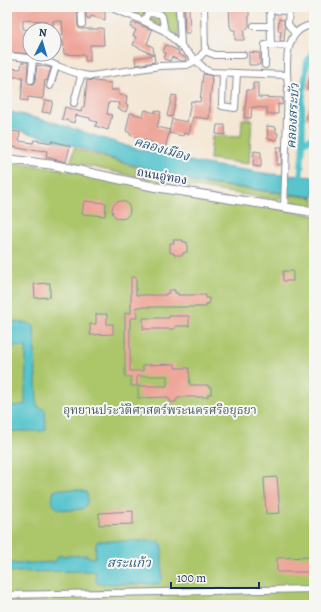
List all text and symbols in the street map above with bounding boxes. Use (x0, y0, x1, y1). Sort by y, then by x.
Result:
north arrow (22, 22, 62, 62)
text: N (38, 25, 47, 40)
water label: คลองสระบัว (282, 82, 303, 149)
water label: คลองเมือง (132, 132, 192, 165)
street label: ถนนอู่ทอง (136, 164, 188, 188)
park label: อุทยานประวัติศาสตร์พระนครศรีอยุธยา (63, 402, 257, 418)
water label: สระแก้ว (107, 554, 152, 571)
scale bar (171, 564, 259, 590)
text: 100 m (177, 570, 206, 586)

